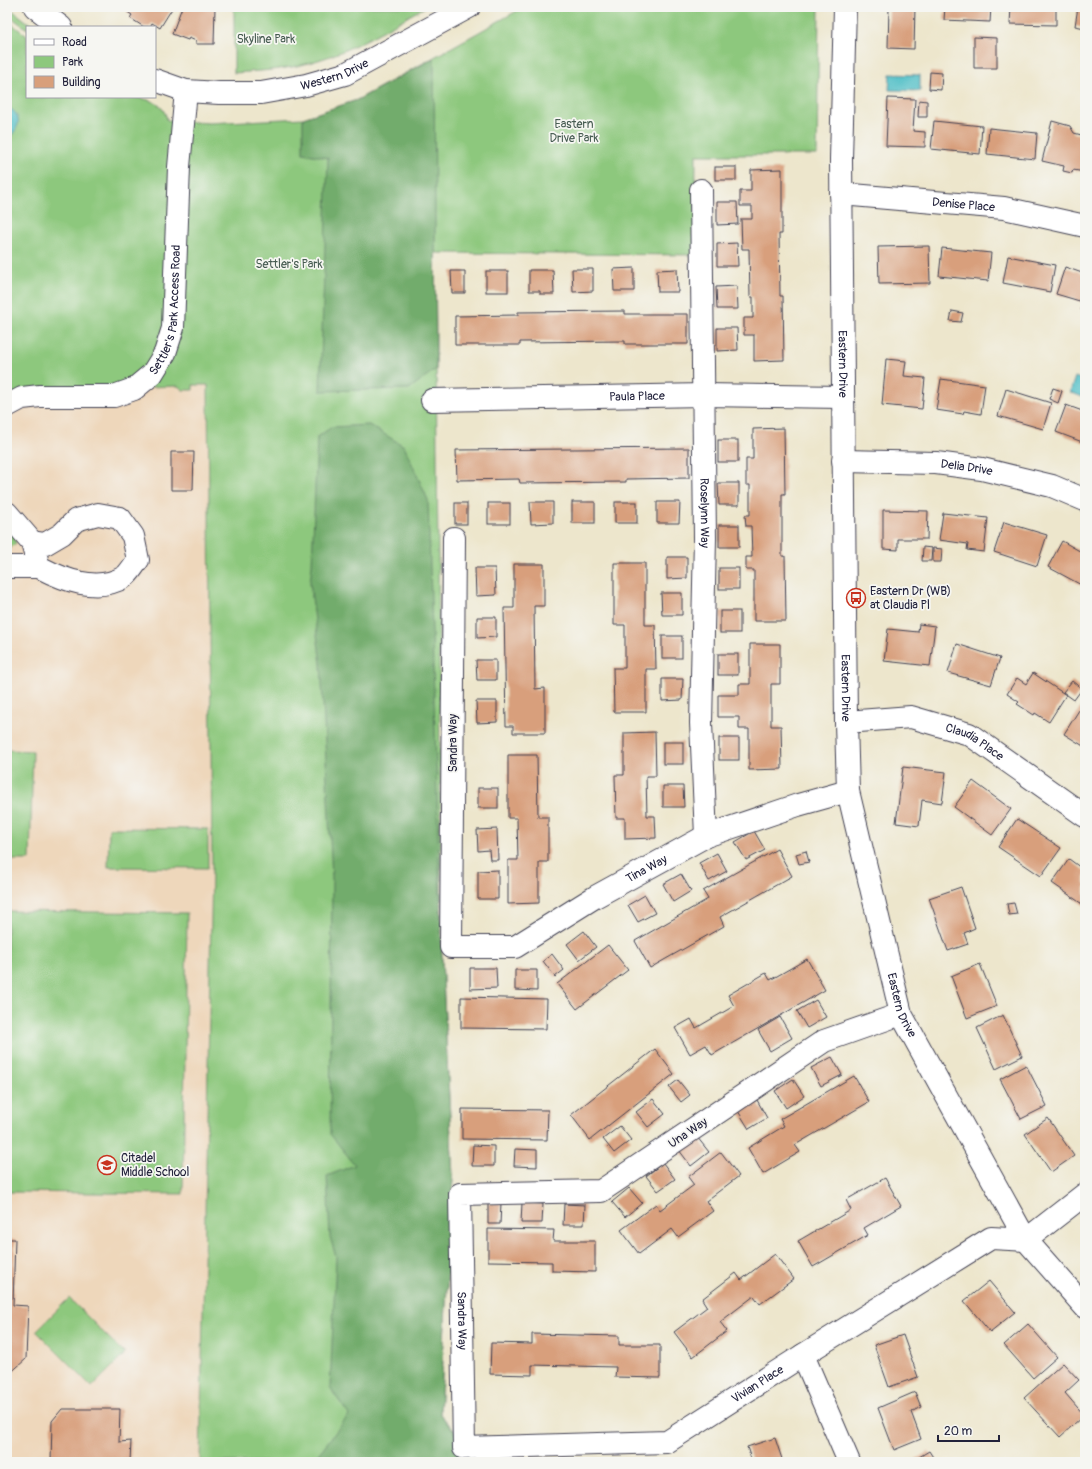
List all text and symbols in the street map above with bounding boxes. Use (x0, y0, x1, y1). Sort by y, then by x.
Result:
legend (26, 26, 156, 98)
park label: Skyline Park (237, 32, 295, 47)
text: Road (62, 35, 87, 50)
text: Park (62, 55, 83, 70)
street label: Western Drive (299, 55, 371, 93)
text: Building (62, 75, 101, 90)
park label: Eastern Drive Park (549, 117, 599, 146)
street label: Denise Place (931, 194, 996, 215)
street label: Settler's Park Access Road (146, 244, 184, 378)
park label: Settler's Park (256, 257, 323, 272)
street label: Eastern Drive (835, 330, 851, 398)
street label: Paula Place (609, 388, 665, 404)
street label: Delia Drive (940, 456, 994, 479)
street label: Roselynn Way (697, 478, 713, 548)
place label: Eastern Dr (WB) at Claudia Pl (870, 584, 951, 613)
bus stop icon: Eastern Dr (WB) at Claudia Pl (845, 587, 867, 609)
street label: Eastern Drive (838, 654, 853, 722)
street label: Sandra Way (446, 714, 461, 772)
street label: Claudia Place (944, 720, 1007, 764)
street label: Tina Way (623, 851, 670, 886)
street label: Eastern Drive (884, 971, 920, 1040)
street label: Una Way (666, 1115, 710, 1151)
place label: Citadel Middle School (121, 1151, 190, 1180)
school or university icon: Citadel Middle School (96, 1154, 118, 1176)
street label: Sandra Way (454, 1291, 470, 1350)
street label: Vivian Place (729, 1362, 787, 1406)
scale bar (938, 1417, 999, 1443)
text: 20 m (944, 1424, 973, 1439)

